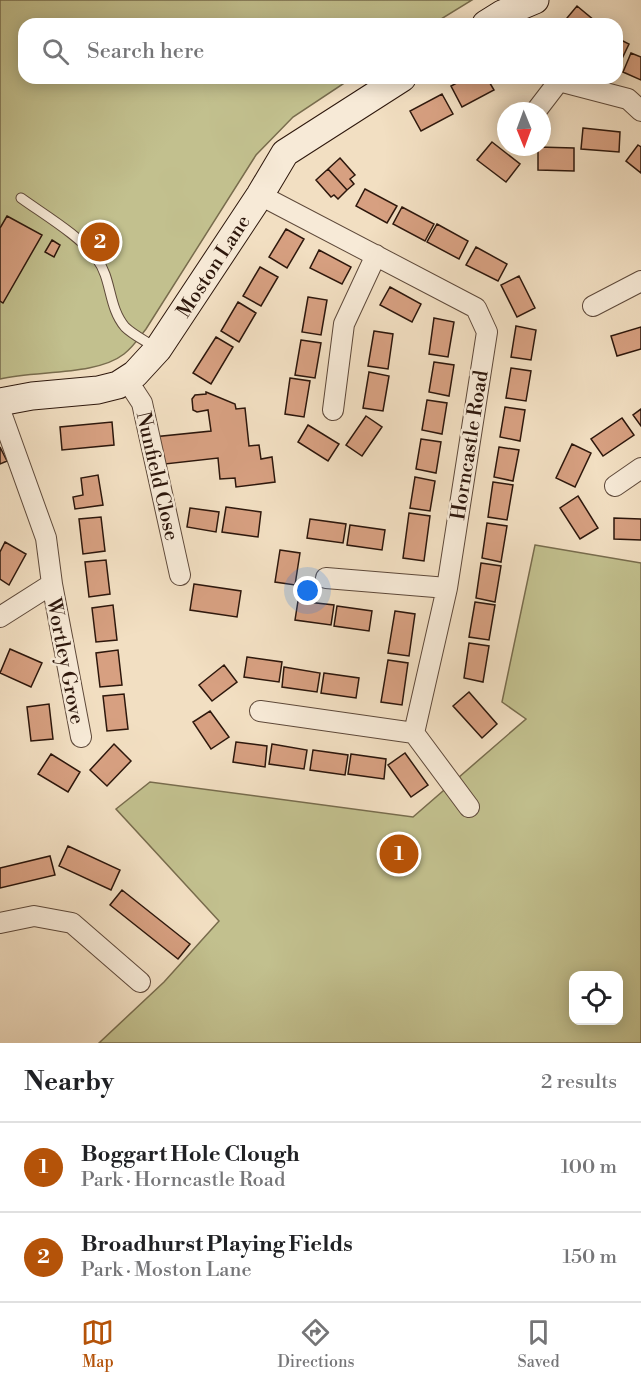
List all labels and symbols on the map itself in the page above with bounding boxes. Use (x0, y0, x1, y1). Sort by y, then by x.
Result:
north arrow (497, 102, 551, 156)
street label: Moston Lane (172, 211, 257, 323)
pin: 2 (80, 220, 120, 264)
street label: Horncastle Road (446, 368, 495, 522)
street label: Nunfield Close (130, 409, 184, 543)
your location (293, 576, 322, 605)
street label: Wortley Grove (40, 595, 89, 727)
pin: 1 (380, 832, 418, 876)

